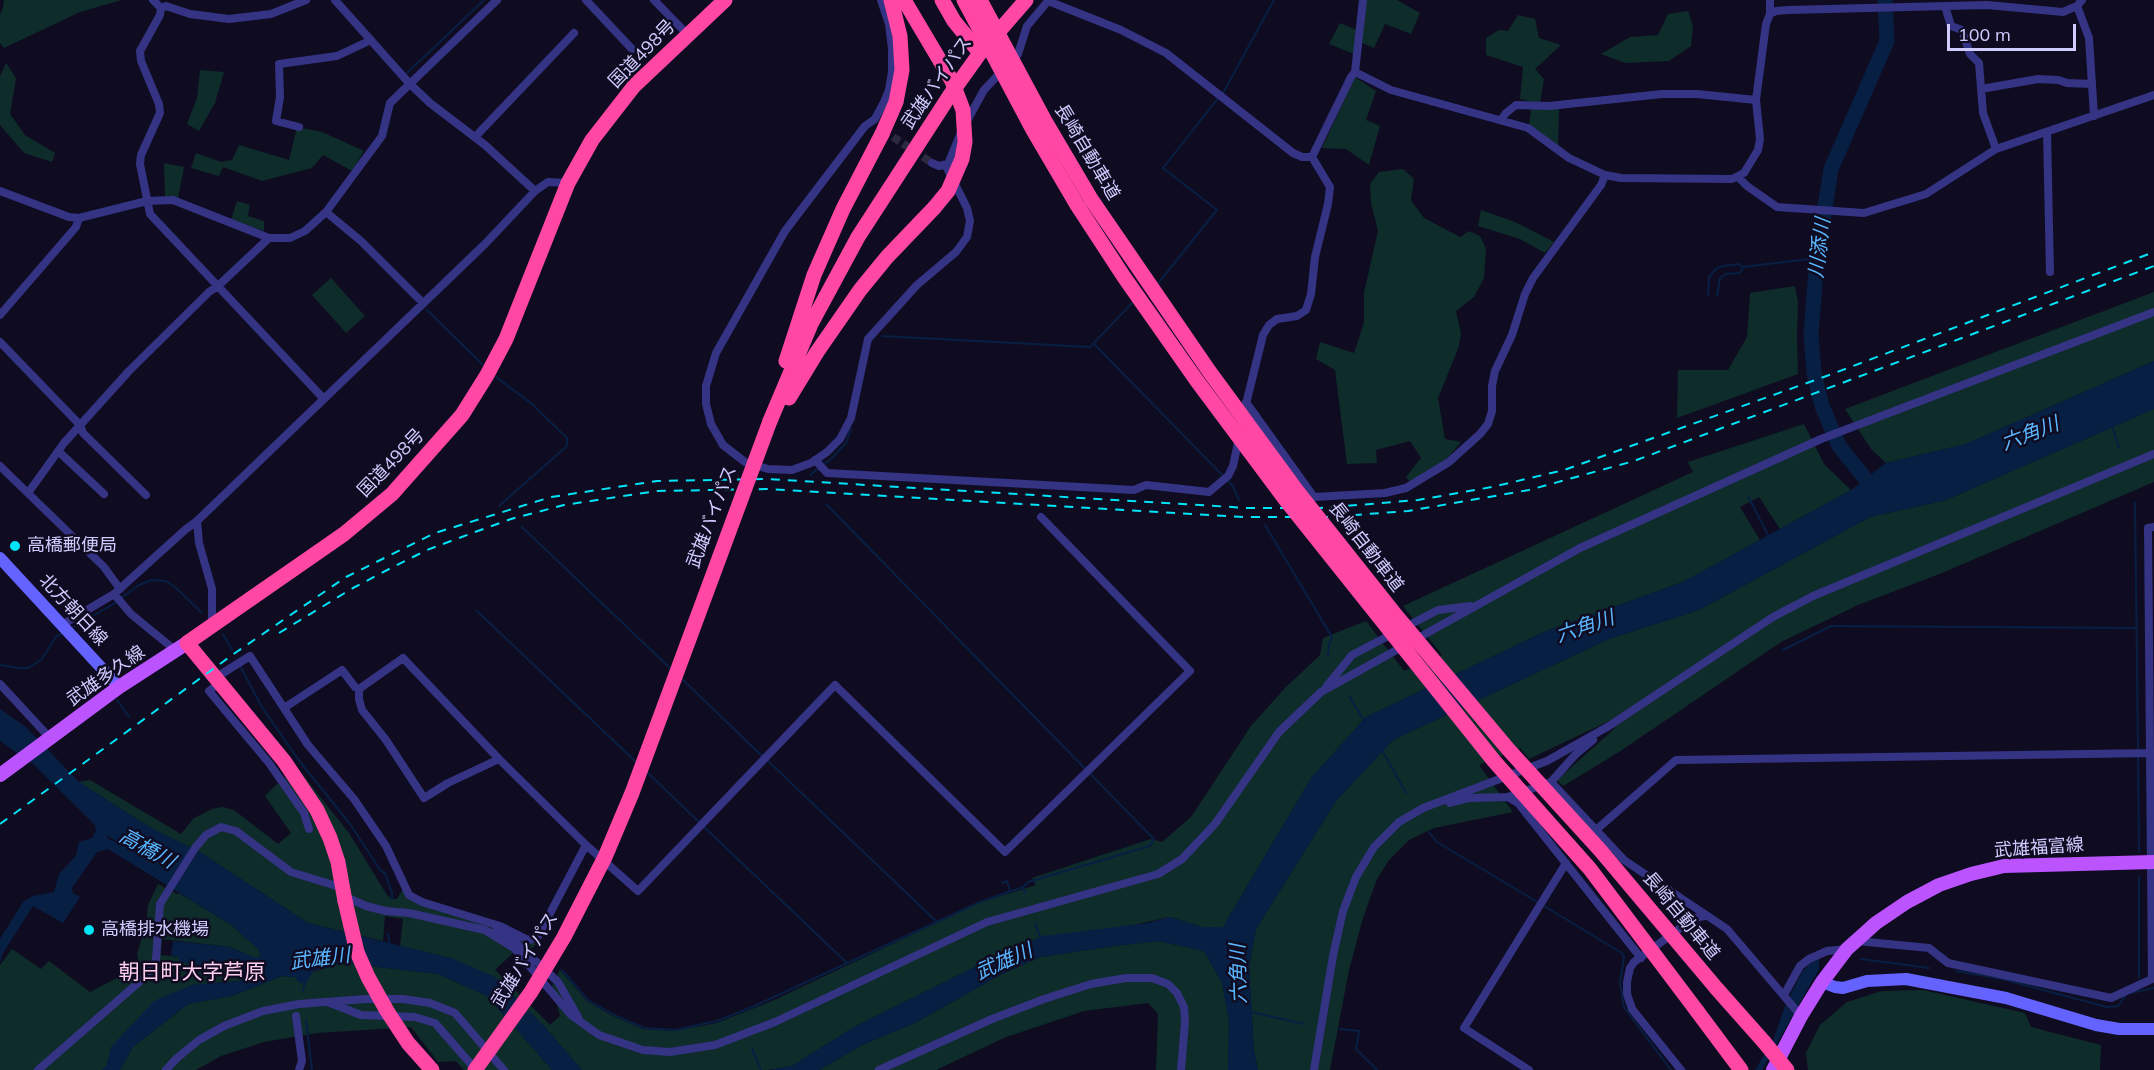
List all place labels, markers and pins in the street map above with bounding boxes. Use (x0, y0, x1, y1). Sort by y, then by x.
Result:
place label: 高橋郵便局 (27, 535, 117, 557)
marker: 高橋郵便局 (8, 539, 22, 553)
place label: 高橋排水機場 (101, 919, 209, 941)
marker: 高橋排水機場 (82, 923, 96, 937)

